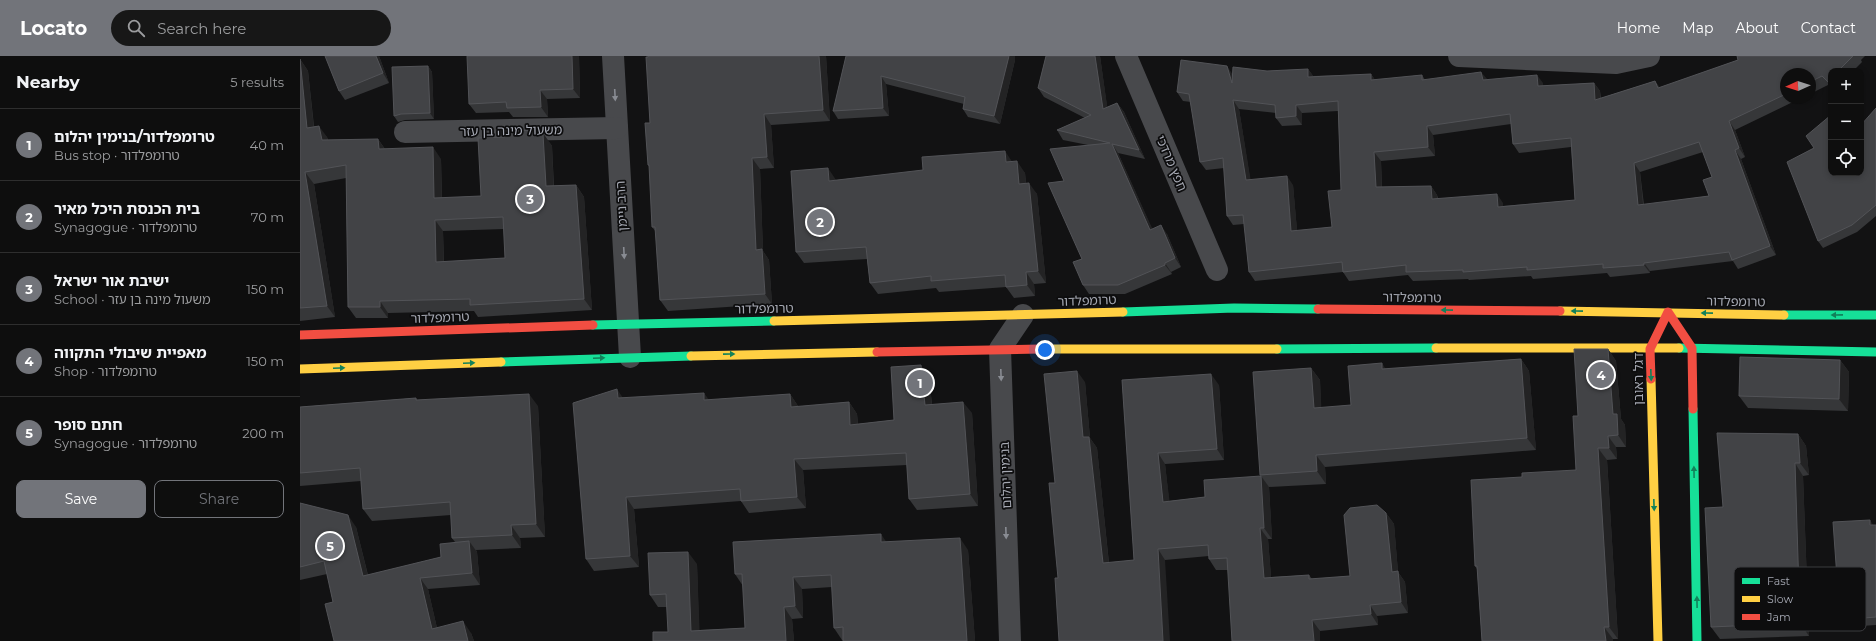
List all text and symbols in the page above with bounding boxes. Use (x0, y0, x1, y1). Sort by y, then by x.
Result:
search box (111, 10, 391, 46)
text: Locato (20, 17, 87, 40)
icon: search (125, 17, 147, 39)
text: Search here (157, 19, 246, 38)
text: Home (1617, 19, 1660, 37)
text: Map (1682, 19, 1713, 37)
text: About (1735, 19, 1779, 37)
text: Contact (1801, 19, 1856, 37)
north arrow (1780, 68, 1816, 104)
map controls (1828, 68, 1864, 176)
button: + (1828, 68, 1864, 104)
text: Nearby (16, 72, 80, 92)
text: 5 results (230, 74, 284, 90)
one-way arrow (612, 89, 619, 101)
button: − (1828, 104, 1864, 140)
street label: משעול מינה בן עזר (460, 121, 563, 139)
text: טרומפלדור/בנימין יהלום (54, 127, 215, 146)
street label: חפץ מרדכי (1153, 133, 1191, 193)
text: 1 (26, 137, 32, 153)
text: 40 m (250, 137, 284, 153)
button: locate (1828, 140, 1864, 176)
text: Bus stop · טרומפלדור (54, 147, 180, 163)
street label: הרב ניימן (612, 180, 630, 232)
pin: 3 (517, 184, 543, 214)
text: בית הכנסת היכל מאיר (54, 199, 200, 218)
pin: 2 (807, 207, 833, 237)
text: 2 (25, 209, 33, 225)
text: 70 m (251, 209, 284, 225)
text: Synagogue · טרומפלדור (54, 219, 197, 235)
one-way arrow (620, 247, 627, 259)
text: ישיבת אור ישראל (54, 271, 169, 290)
text: 3 (25, 281, 33, 297)
text: 150 m (246, 281, 284, 297)
street label: טרומפלדור (1382, 288, 1442, 306)
text: School · משעול מינה בן עזר (54, 291, 211, 307)
street label: טרומפלדור (1057, 291, 1117, 309)
street label: טרומפלדור (1706, 292, 1766, 310)
street label: טרומפלדור (734, 299, 794, 317)
one-way arrow (1440, 307, 1453, 313)
street label: טרומפלדור (410, 308, 470, 326)
one-way arrow (1570, 308, 1583, 314)
one-way arrow (1700, 310, 1713, 316)
one-way arrow (1830, 312, 1843, 318)
your location (1035, 340, 1055, 360)
text: מאפיית שיבולי התקווה (54, 343, 207, 362)
one-way arrow (723, 351, 735, 358)
text: 4 (25, 353, 33, 369)
text: 150 m (246, 353, 284, 369)
street label: דגל ראובן (1630, 353, 1646, 405)
one-way arrow (593, 355, 606, 361)
one-way arrow (463, 360, 476, 366)
pin: 4 (1588, 360, 1614, 390)
text: Shop · טרומפלדור (54, 363, 157, 379)
one-way arrow (333, 365, 346, 371)
pin: 1 (907, 368, 933, 398)
one-way arrow (998, 369, 1005, 381)
one-way arrow (1647, 369, 1654, 381)
text: חתם סופר (54, 415, 122, 434)
text: 5 (25, 425, 33, 441)
text: 200 m (242, 425, 284, 441)
text: Synagogue · טרומפלדור (54, 435, 197, 451)
street label: בנימין יהלום (996, 441, 1014, 509)
one-way arrow (1691, 466, 1698, 478)
button: Save (16, 480, 146, 518)
button: Share (154, 480, 284, 518)
one-way arrow (1651, 499, 1657, 512)
one-way arrow (1003, 527, 1010, 539)
pin: 5 (317, 531, 343, 561)
legend (1734, 567, 1866, 631)
text: Fast (1767, 574, 1791, 588)
text: Slow (1767, 592, 1793, 606)
one-way arrow (1694, 595, 1700, 608)
text: Jam (1766, 610, 1791, 624)

